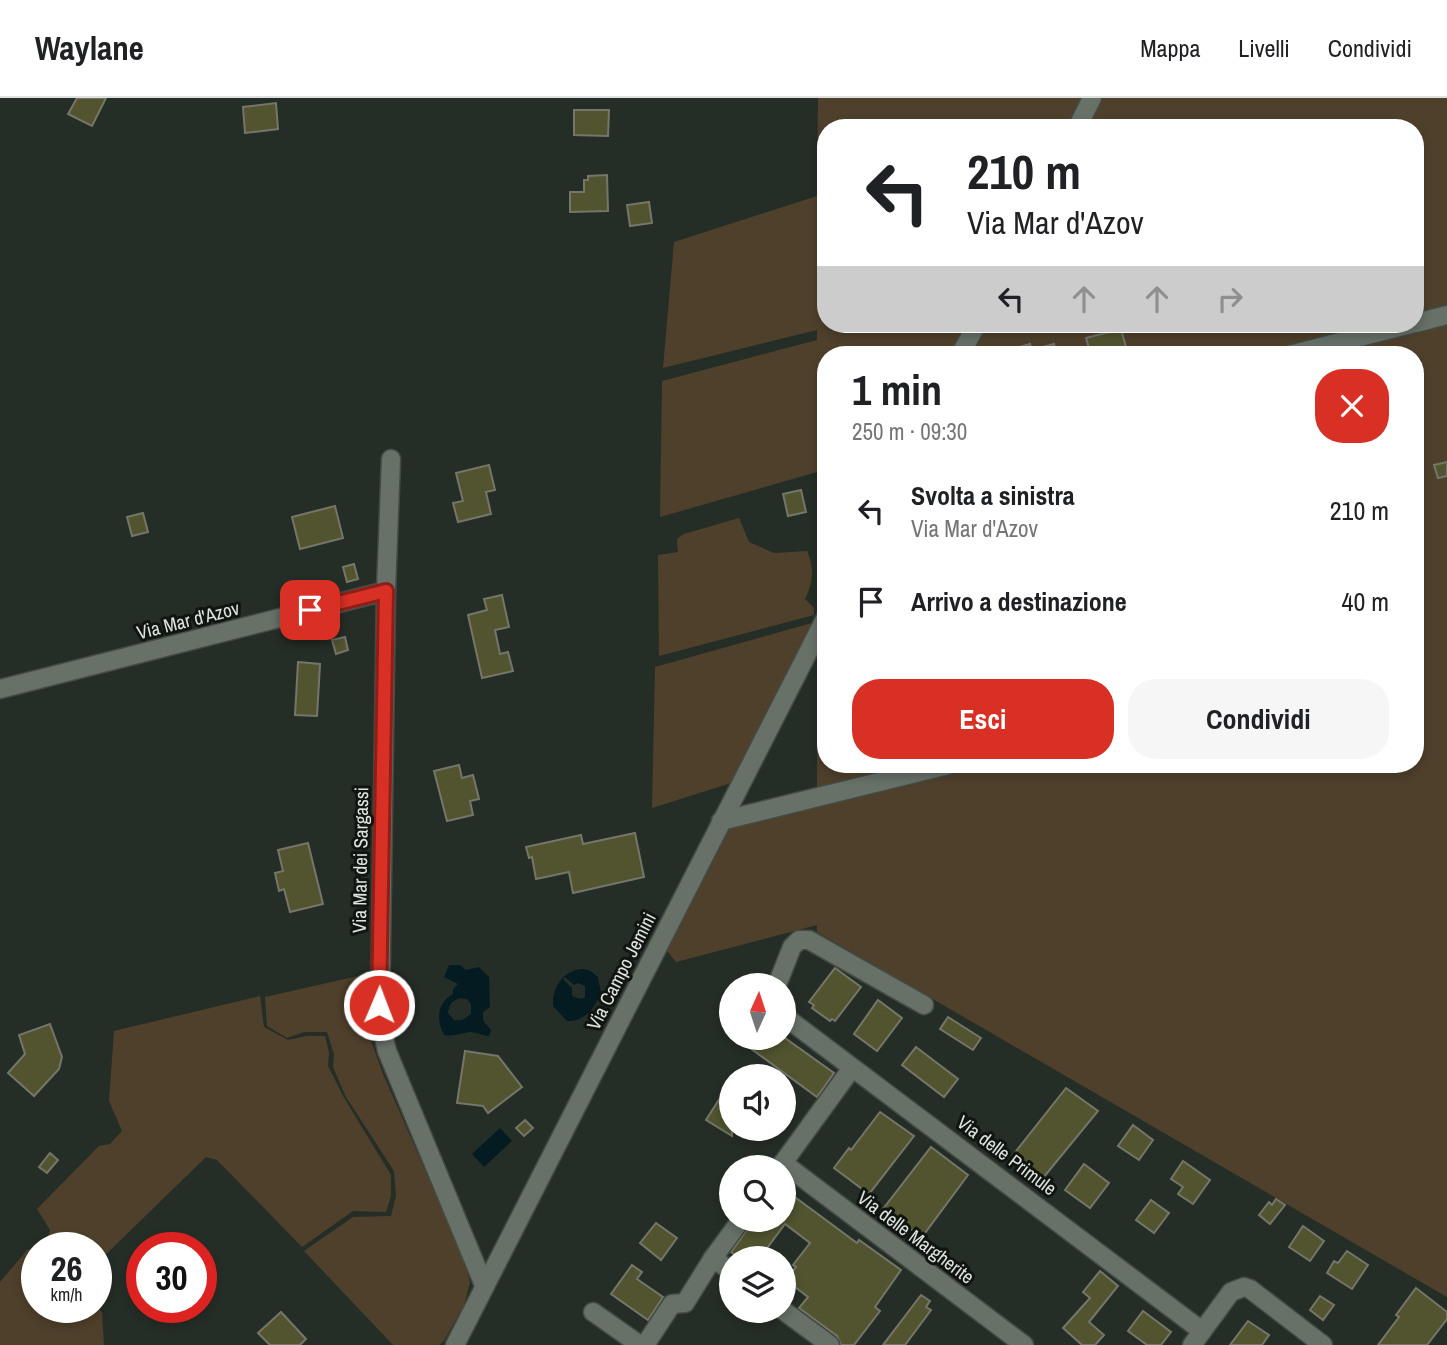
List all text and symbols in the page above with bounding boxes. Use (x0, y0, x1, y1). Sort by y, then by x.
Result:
text: Waylane (35, 26, 144, 70)
text: Mappa (1140, 32, 1200, 64)
text: Livelli (1238, 32, 1290, 64)
text: Condividi (1328, 32, 1412, 64)
text: 210 m (967, 138, 1081, 204)
icon: left (852, 147, 943, 238)
text: Via Mar d'Azov (967, 201, 1144, 244)
icon: left (992, 280, 1030, 318)
icon: ahead (1065, 280, 1103, 318)
icon: ahead (1138, 280, 1176, 318)
icon: right (1211, 280, 1249, 318)
text: 1 min (852, 362, 942, 418)
button: close (1315, 369, 1389, 443)
text: 250 m · 09:30 (852, 416, 967, 447)
text: Svolta a sinistra (911, 478, 1075, 513)
icon: left (852, 492, 890, 530)
text: 210 m (1330, 493, 1389, 528)
text: Via Mar d'Azov (911, 513, 1038, 544)
pin (280, 580, 340, 640)
icon: arrive (852, 583, 890, 621)
text: Arrivo a destinazione (911, 584, 1127, 619)
text: 40 m (1342, 584, 1389, 619)
icon: arrive (291, 591, 329, 629)
street label: Via Mar d'Azov (134, 595, 242, 645)
button: Esci (852, 679, 1114, 759)
button: Condividi (1128, 679, 1389, 759)
street label: Via Mar dei Sargassi (346, 787, 374, 933)
street label: Via Campo Jemini (580, 908, 662, 1034)
position arrow (342, 968, 416, 1042)
north arrow (719, 973, 796, 1050)
map controls (719, 973, 796, 1323)
button: sound (719, 1064, 796, 1141)
street label: Via delle Primule (952, 1109, 1062, 1201)
button: search (719, 1155, 796, 1232)
street label: Via delle Margherite (852, 1184, 980, 1290)
speed limit sign: 30 (126, 1232, 217, 1323)
text: 26 (51, 1245, 82, 1292)
button: layers (719, 1246, 796, 1323)
text: km/h (51, 1282, 83, 1307)

